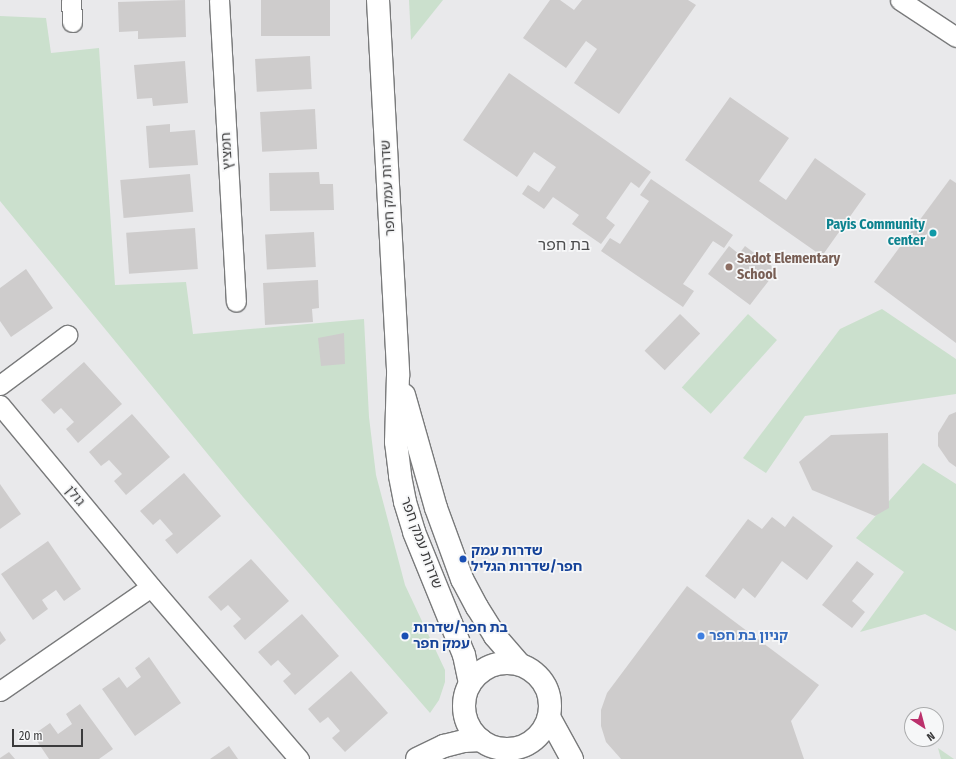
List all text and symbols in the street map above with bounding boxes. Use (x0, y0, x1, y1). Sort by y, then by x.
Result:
street label: חמציץ (218, 132, 236, 170)
street label: שדרות עמק חפר (377, 139, 399, 237)
place label: Payis Community center (826, 217, 925, 250)
marker: Payis Community center (928, 228, 938, 238)
district label: בת חפר (538, 235, 590, 255)
place label: Sadot Elementary School (737, 251, 840, 284)
marker: Sadot Elementary School (724, 262, 734, 272)
street label: גולן (62, 482, 88, 510)
street label: שדרות עמק חפר (397, 495, 445, 591)
place label: שדרות עמק חפר/שדרות הגליל (471, 543, 582, 576)
marker: שדרות עמק חפר/שדרות הגליל (458, 554, 468, 564)
place label: בת חפר/שדרות עמק חפר (413, 620, 508, 652)
place label: קניון בת חפר (709, 628, 788, 644)
marker: בת חפר/שדרות עמק חפר (400, 631, 410, 641)
marker: קניון בת חפר (696, 631, 706, 641)
north arrow (904, 707, 944, 747)
scale bar (14, 721, 85, 747)
text: 20 m (19, 729, 43, 743)
text: N (924, 729, 937, 744)

